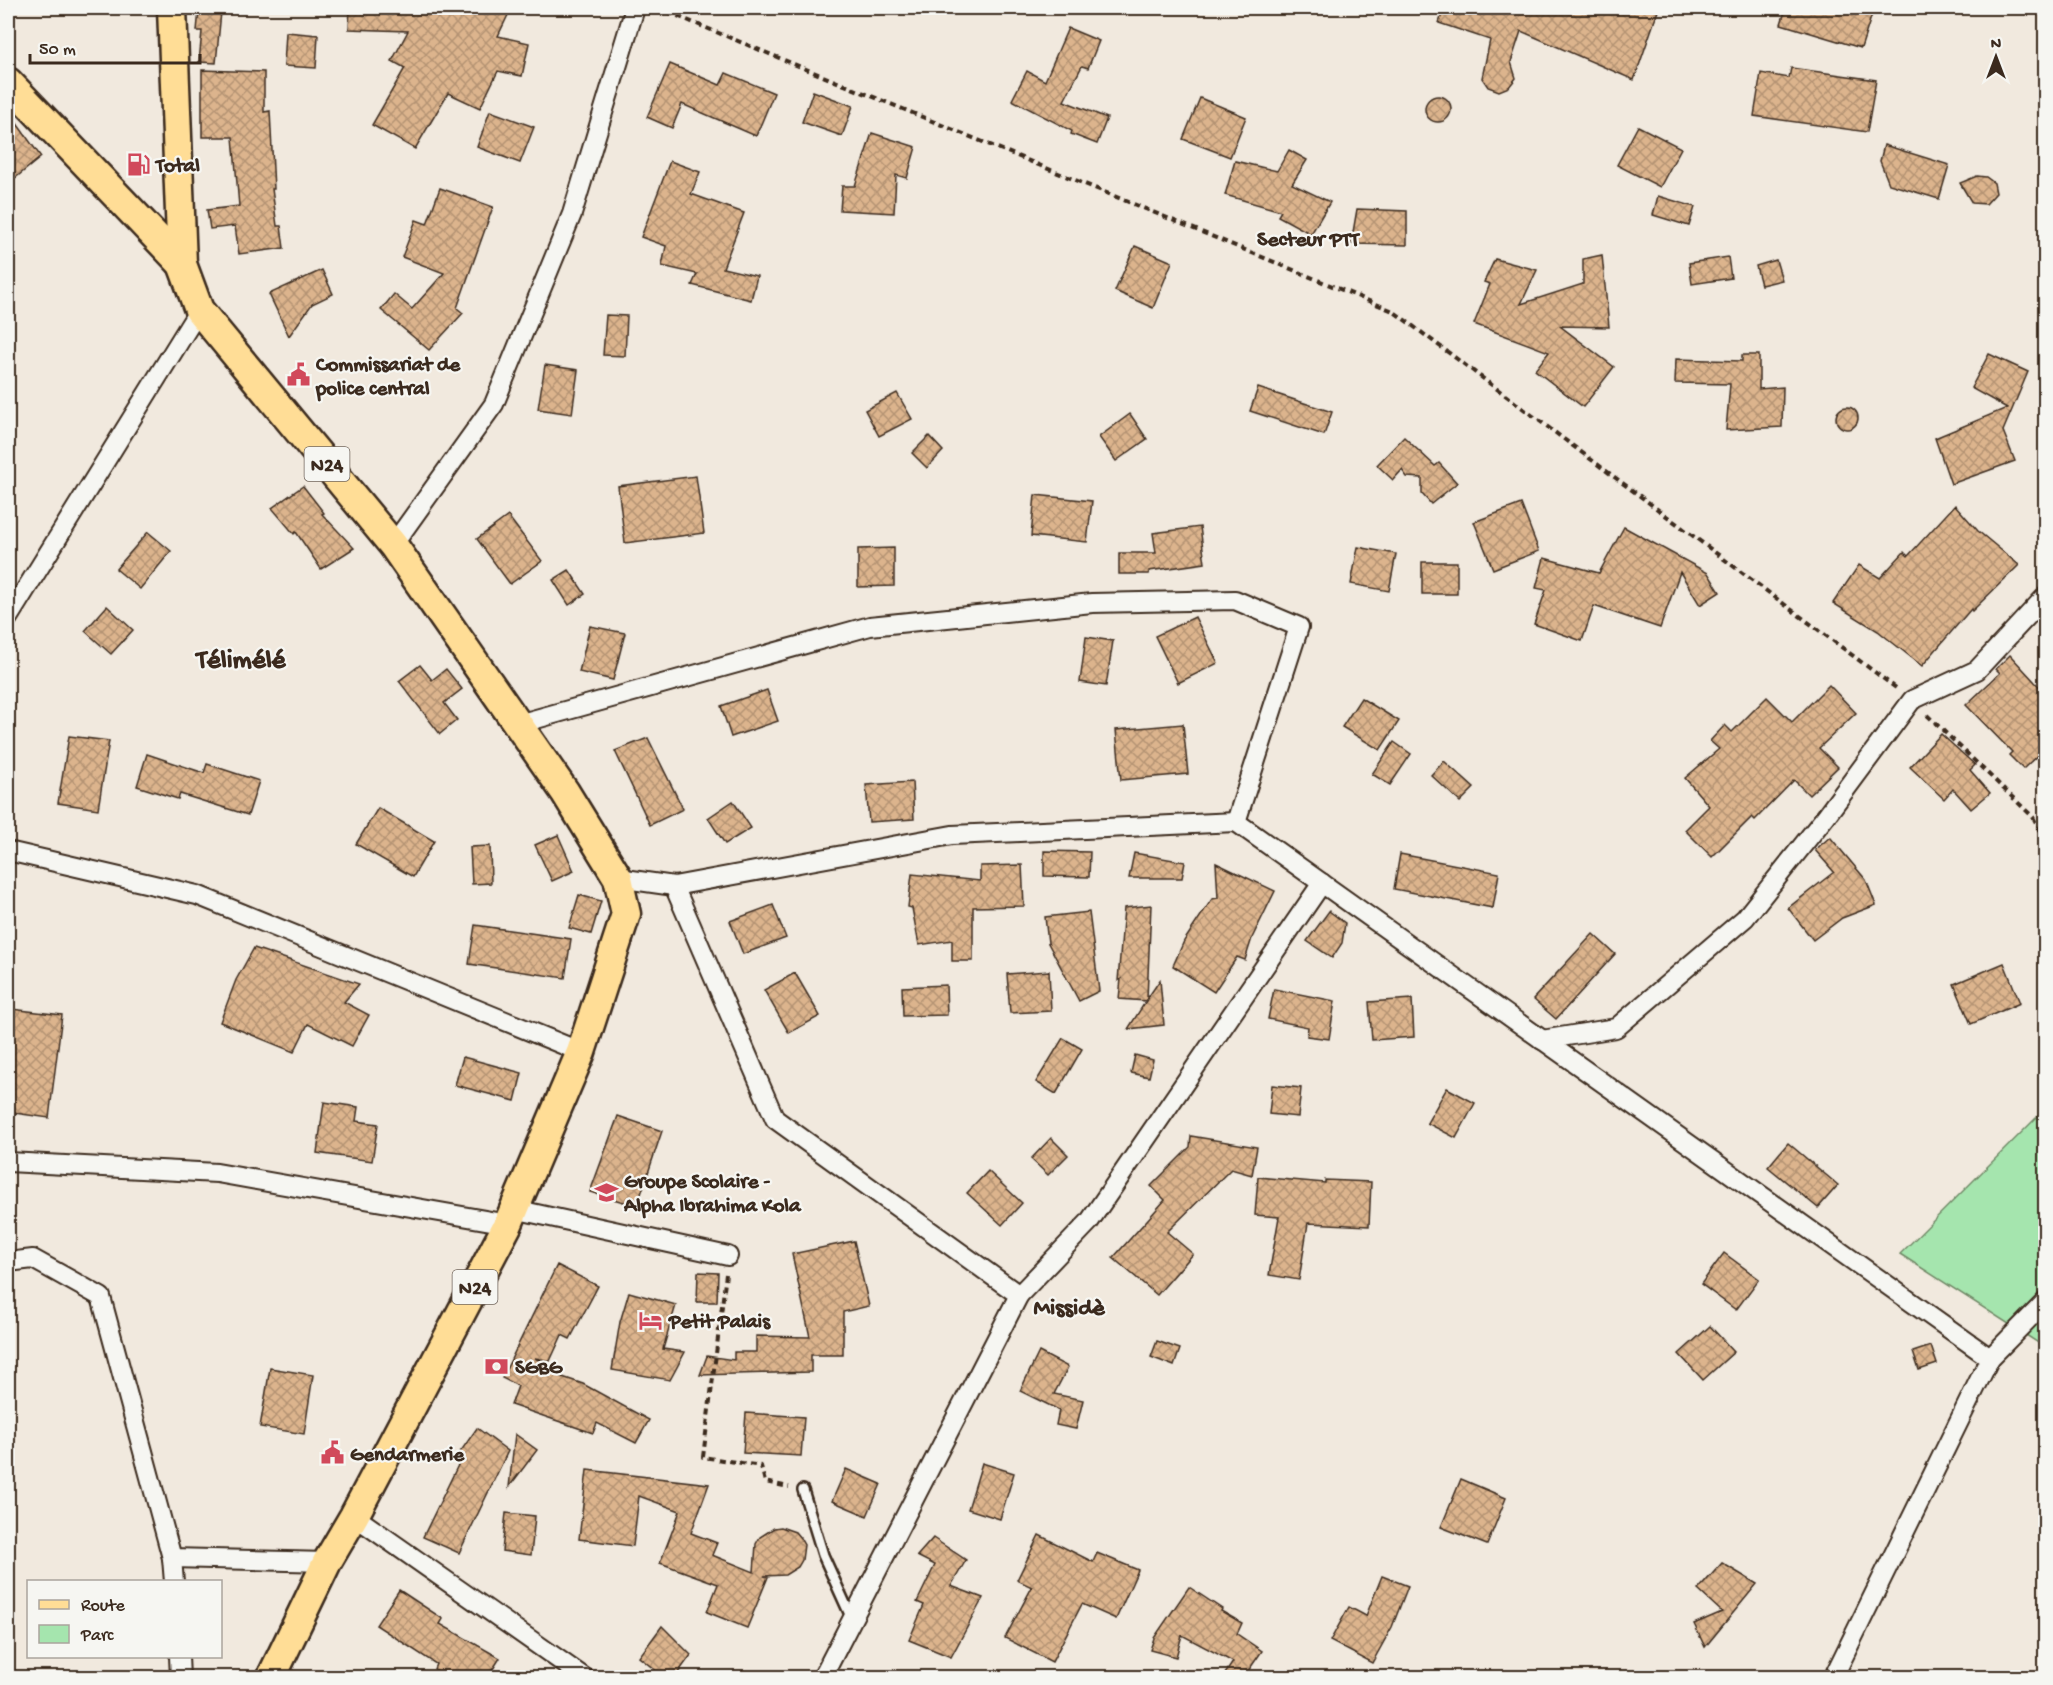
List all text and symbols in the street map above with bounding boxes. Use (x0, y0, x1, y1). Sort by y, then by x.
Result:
scale bar (30, 27, 200, 65)
north arrow (1966, 27, 2026, 87)
text: N (1991, 36, 2002, 55)
text: 50 m (39, 40, 76, 61)
fuel station icon: Total (125, 151, 151, 177)
place label: Total (154, 155, 200, 180)
district label: Secteur PTT (1257, 228, 1360, 254)
place label: Commissariat de police central (315, 354, 461, 403)
public building icon: Commissariat de police central (285, 362, 311, 388)
road number: N24 (304, 447, 350, 481)
district label: Télimélé (194, 646, 287, 678)
place label: Groupe Scolaire - Alpha Ibrahima Kola (623, 1171, 802, 1220)
school or university icon: Groupe Scolaire - Alpha Ibrahima Kola (593, 1179, 619, 1205)
road number: N24 (452, 1270, 498, 1304)
district label: Missidè (1033, 1295, 1106, 1324)
hotel icon: Petit Palais (638, 1307, 664, 1333)
place label: Petit Palais (668, 1311, 771, 1336)
bank icon: SGBG (484, 1353, 510, 1379)
place label: SGBG (515, 1357, 564, 1382)
public building icon: Gendarmerie (319, 1440, 345, 1466)
place label: Gendarmerie (350, 1444, 465, 1469)
legend (27, 1580, 222, 1658)
text: Route (81, 1596, 126, 1617)
text: Parc (80, 1626, 114, 1647)

